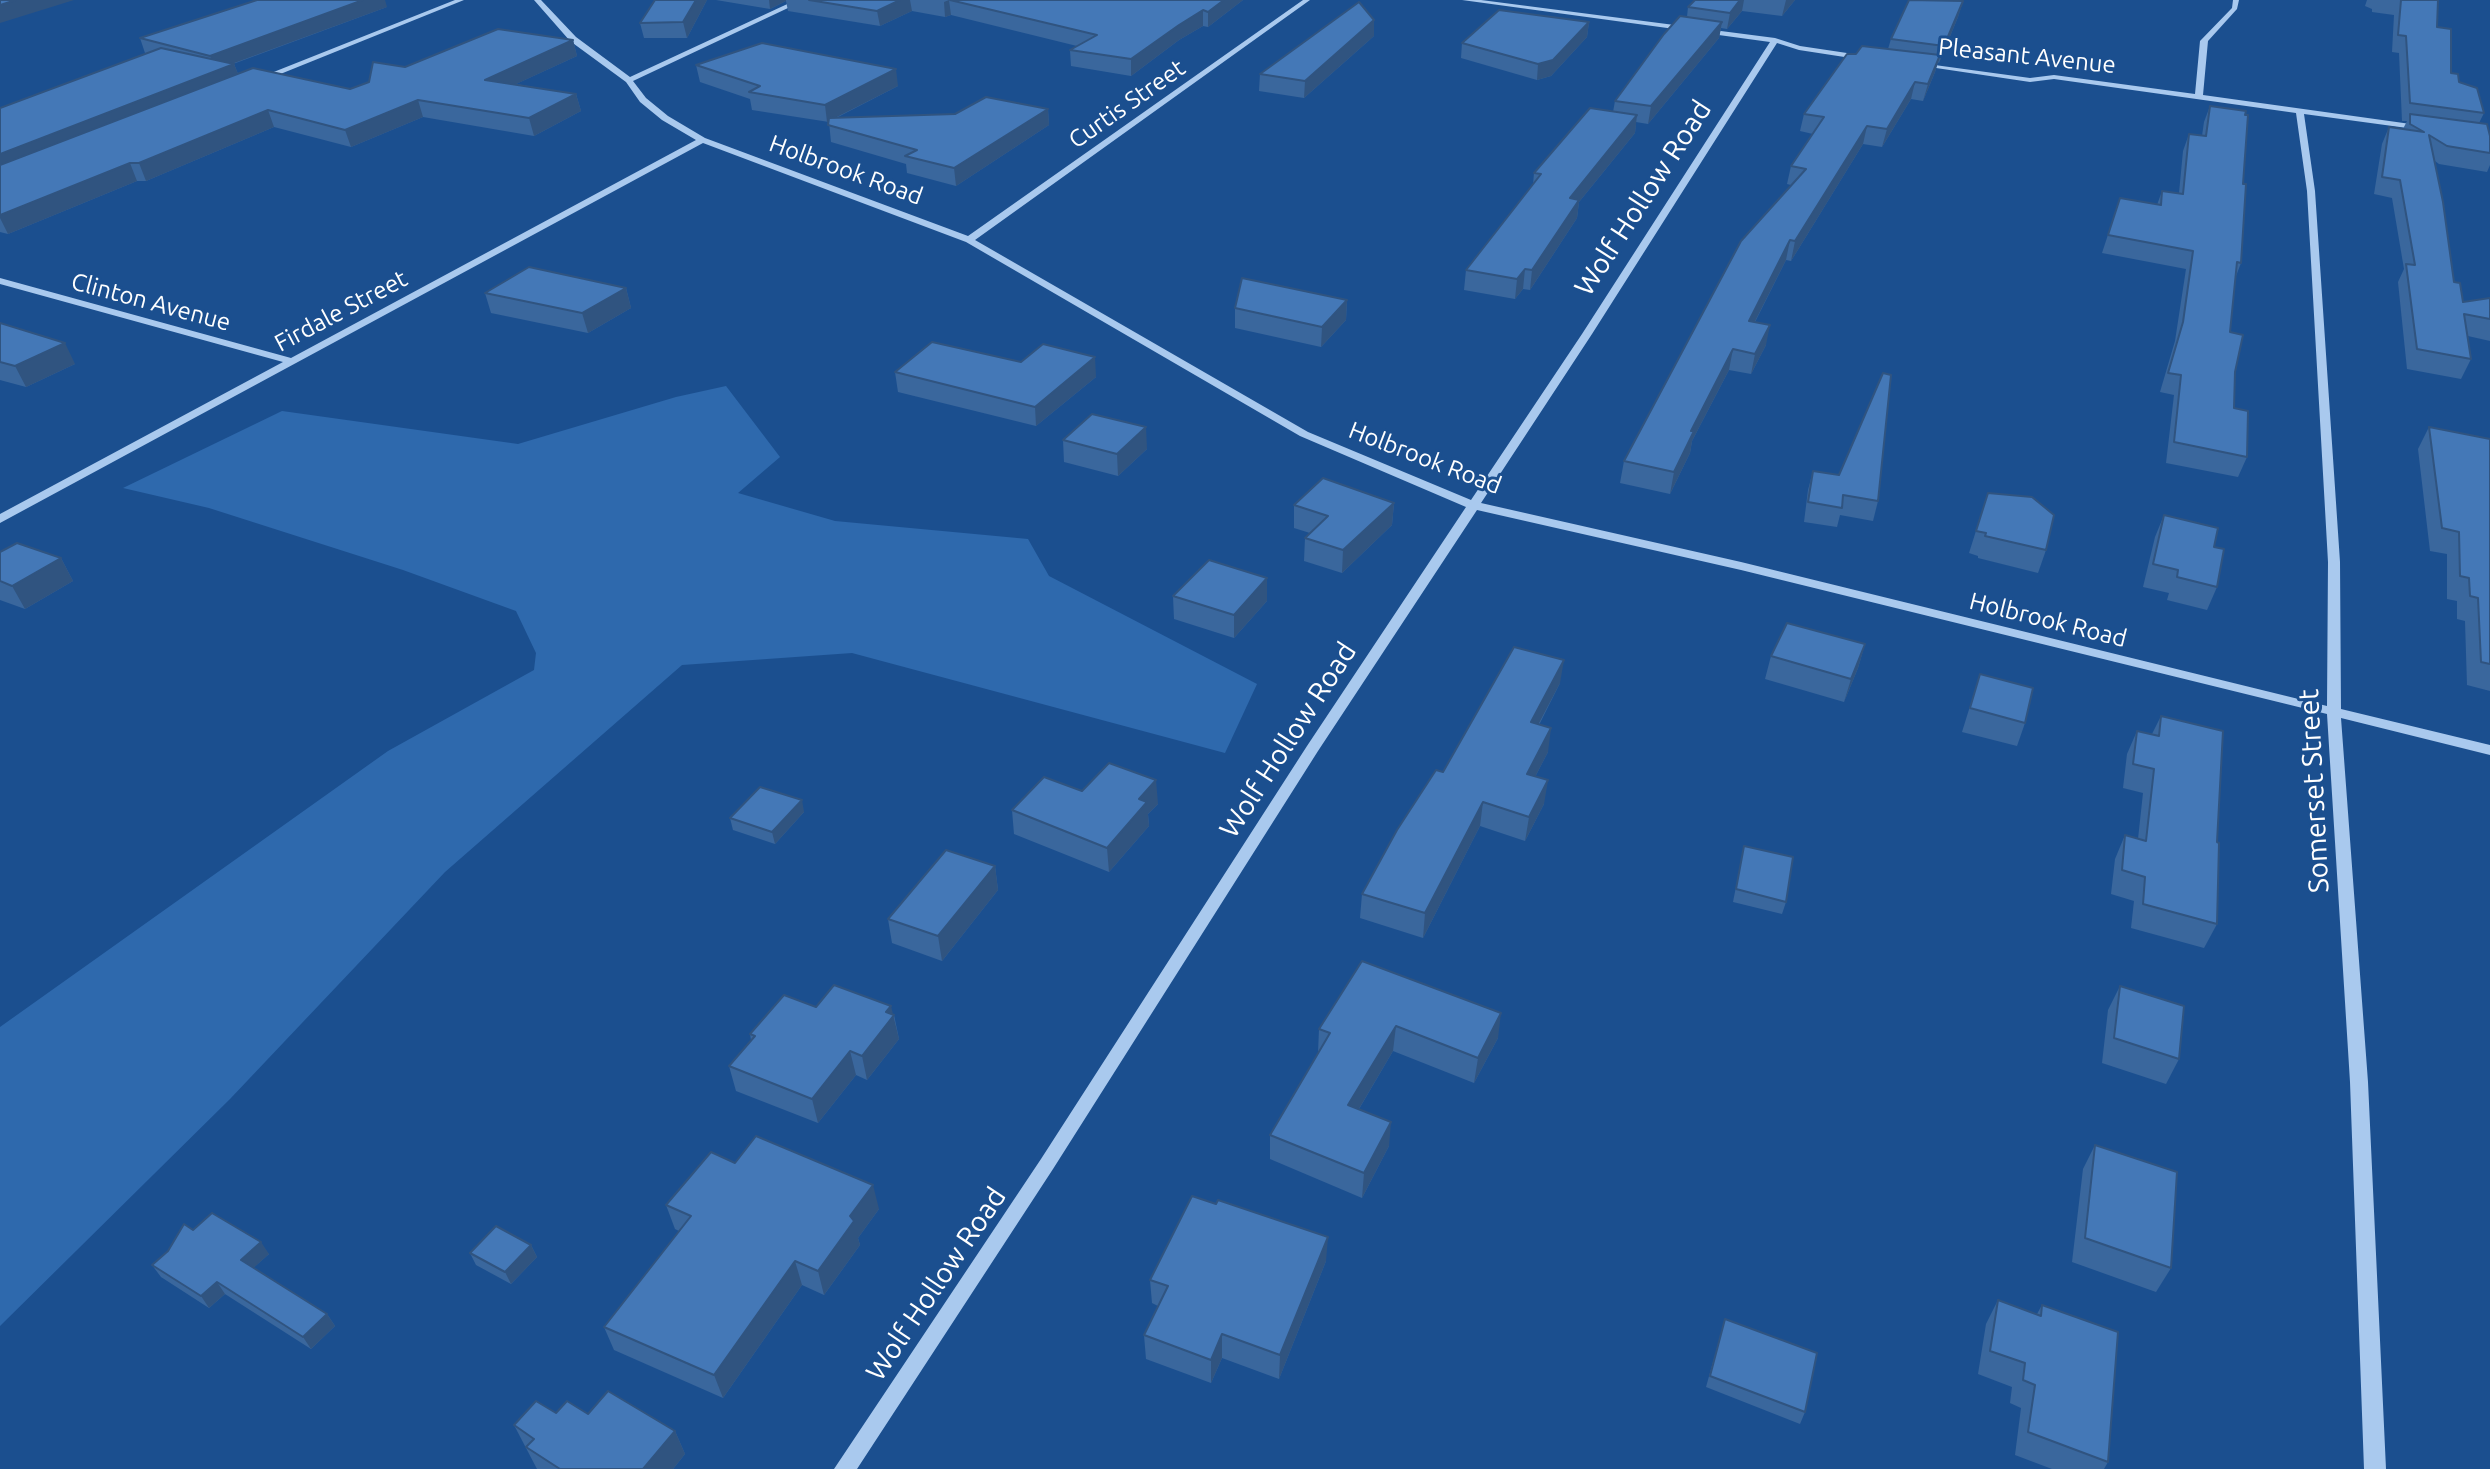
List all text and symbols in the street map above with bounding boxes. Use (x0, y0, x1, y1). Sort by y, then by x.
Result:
street label: Pleasant Avenue (1937, 32, 2117, 80)
street label: Curtis Street (1063, 53, 1191, 155)
street label: Wolf Hollow Road (1567, 94, 1719, 302)
street label: Holbrook Road (765, 129, 927, 211)
street label: Firdale Street (270, 264, 412, 358)
street label: Clinton Avenue (68, 267, 234, 337)
street label: Holbrook Road (1345, 416, 1505, 500)
street label: Holbrook Road (1966, 587, 2130, 653)
street label: Wolf Hollow Road (1212, 636, 1364, 844)
street label: Somerset Street (2292, 688, 2336, 894)
street label: Wolf Hollow Road (859, 1181, 1013, 1387)

